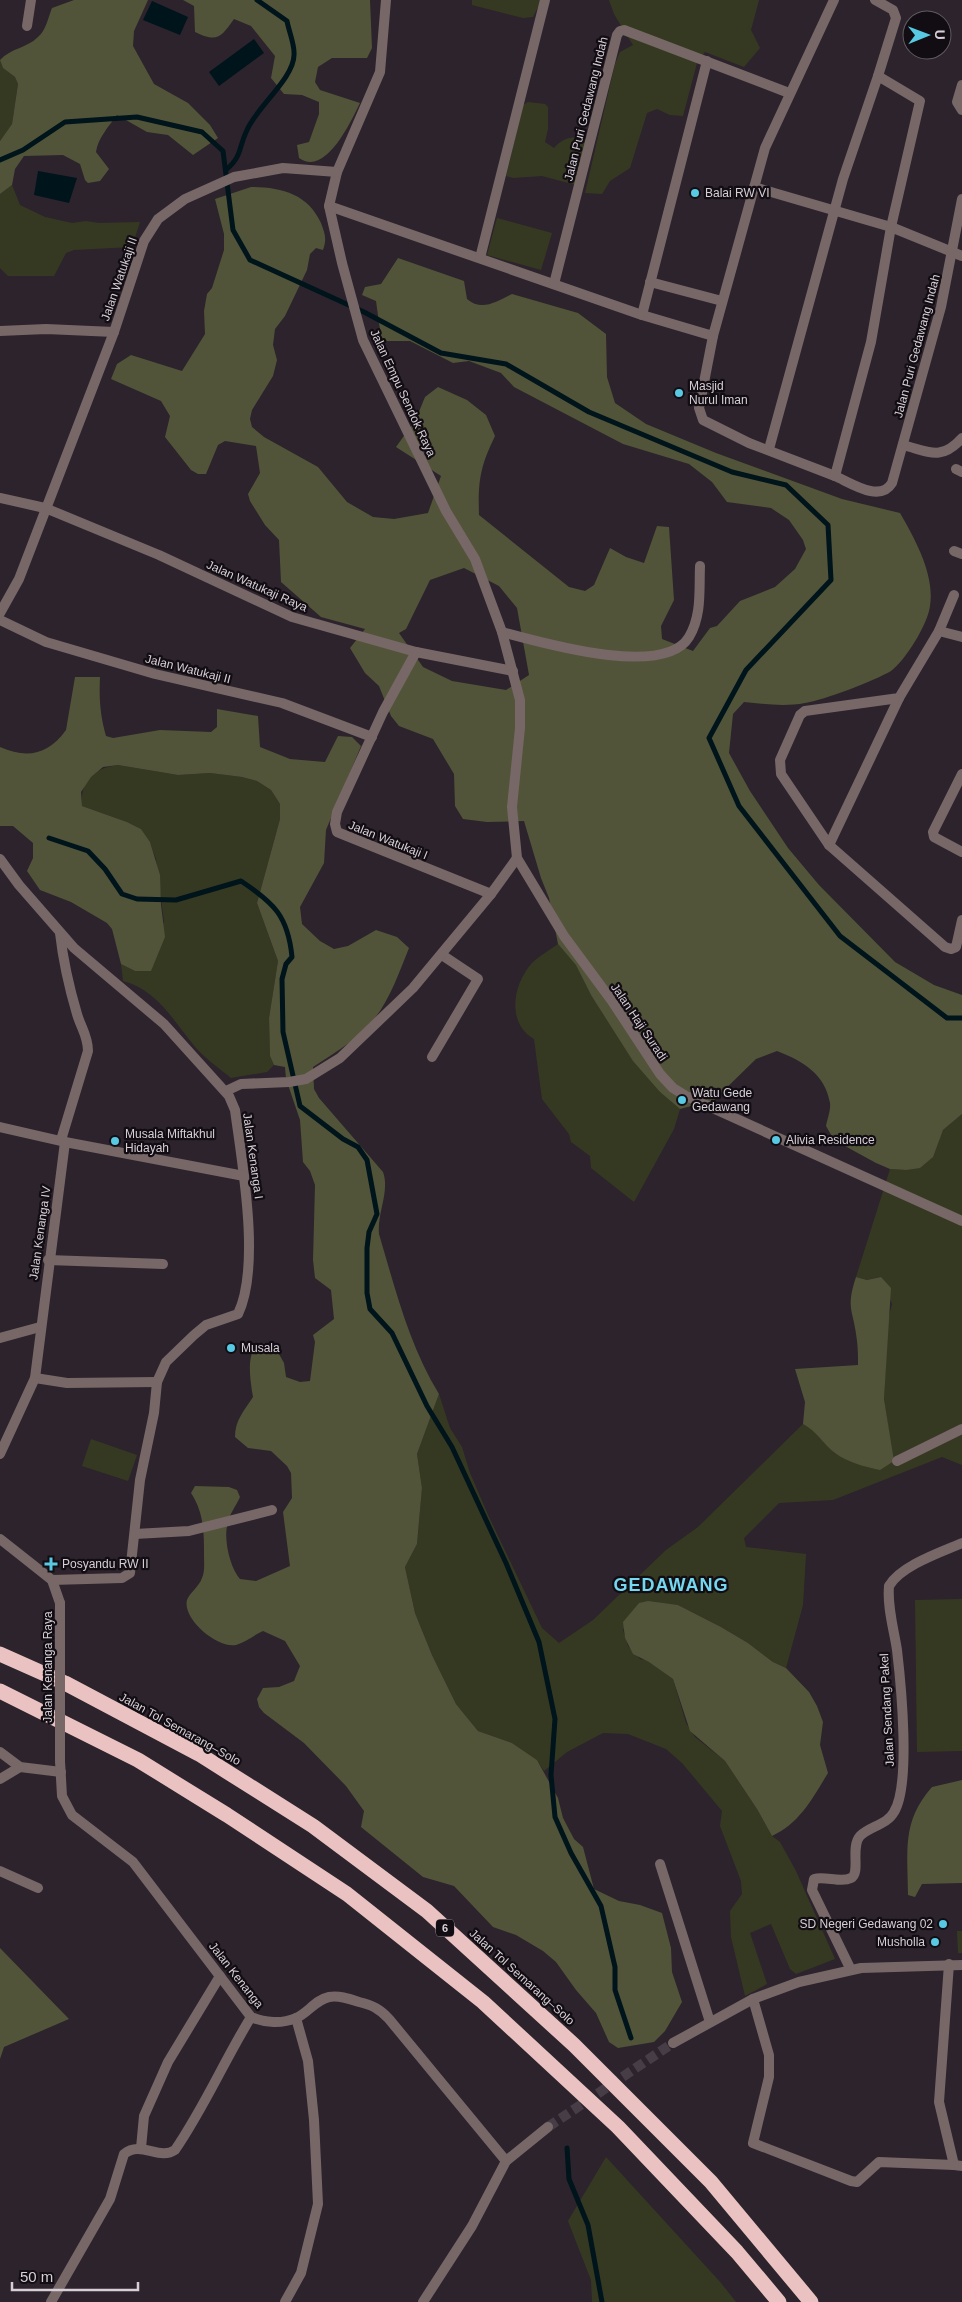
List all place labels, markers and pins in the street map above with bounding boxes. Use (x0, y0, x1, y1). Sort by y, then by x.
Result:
place label: Balai RW VI (705, 186, 769, 200)
marker: Balai RW VI (689, 187, 701, 199)
place label: Masjid Nurul Iman (689, 379, 748, 407)
marker: Masjid Nurul Iman (673, 387, 685, 399)
place label: Watu Gede Gedawang (692, 1086, 753, 1114)
marker: Watu Gede Gedawang (676, 1094, 688, 1106)
place label: Musala Miftakhul Hidayah (125, 1127, 215, 1155)
place label: Alivia Residence (786, 1133, 875, 1147)
marker: Alivia Residence (770, 1134, 782, 1146)
marker: Musala Miftakhul Hidayah (109, 1135, 121, 1147)
place label: Musala (241, 1341, 280, 1355)
marker: Musala (225, 1342, 237, 1354)
marker: Posyandu RW II (44, 1557, 58, 1571)
place label: Posyandu RW II (62, 1557, 148, 1571)
place label: SD Negeri Gedawang 02 (800, 1917, 933, 1931)
marker: SD Negeri Gedawang 02 (937, 1918, 949, 1930)
place label: Musholla (877, 1935, 925, 1949)
marker: Musholla (929, 1936, 941, 1948)

